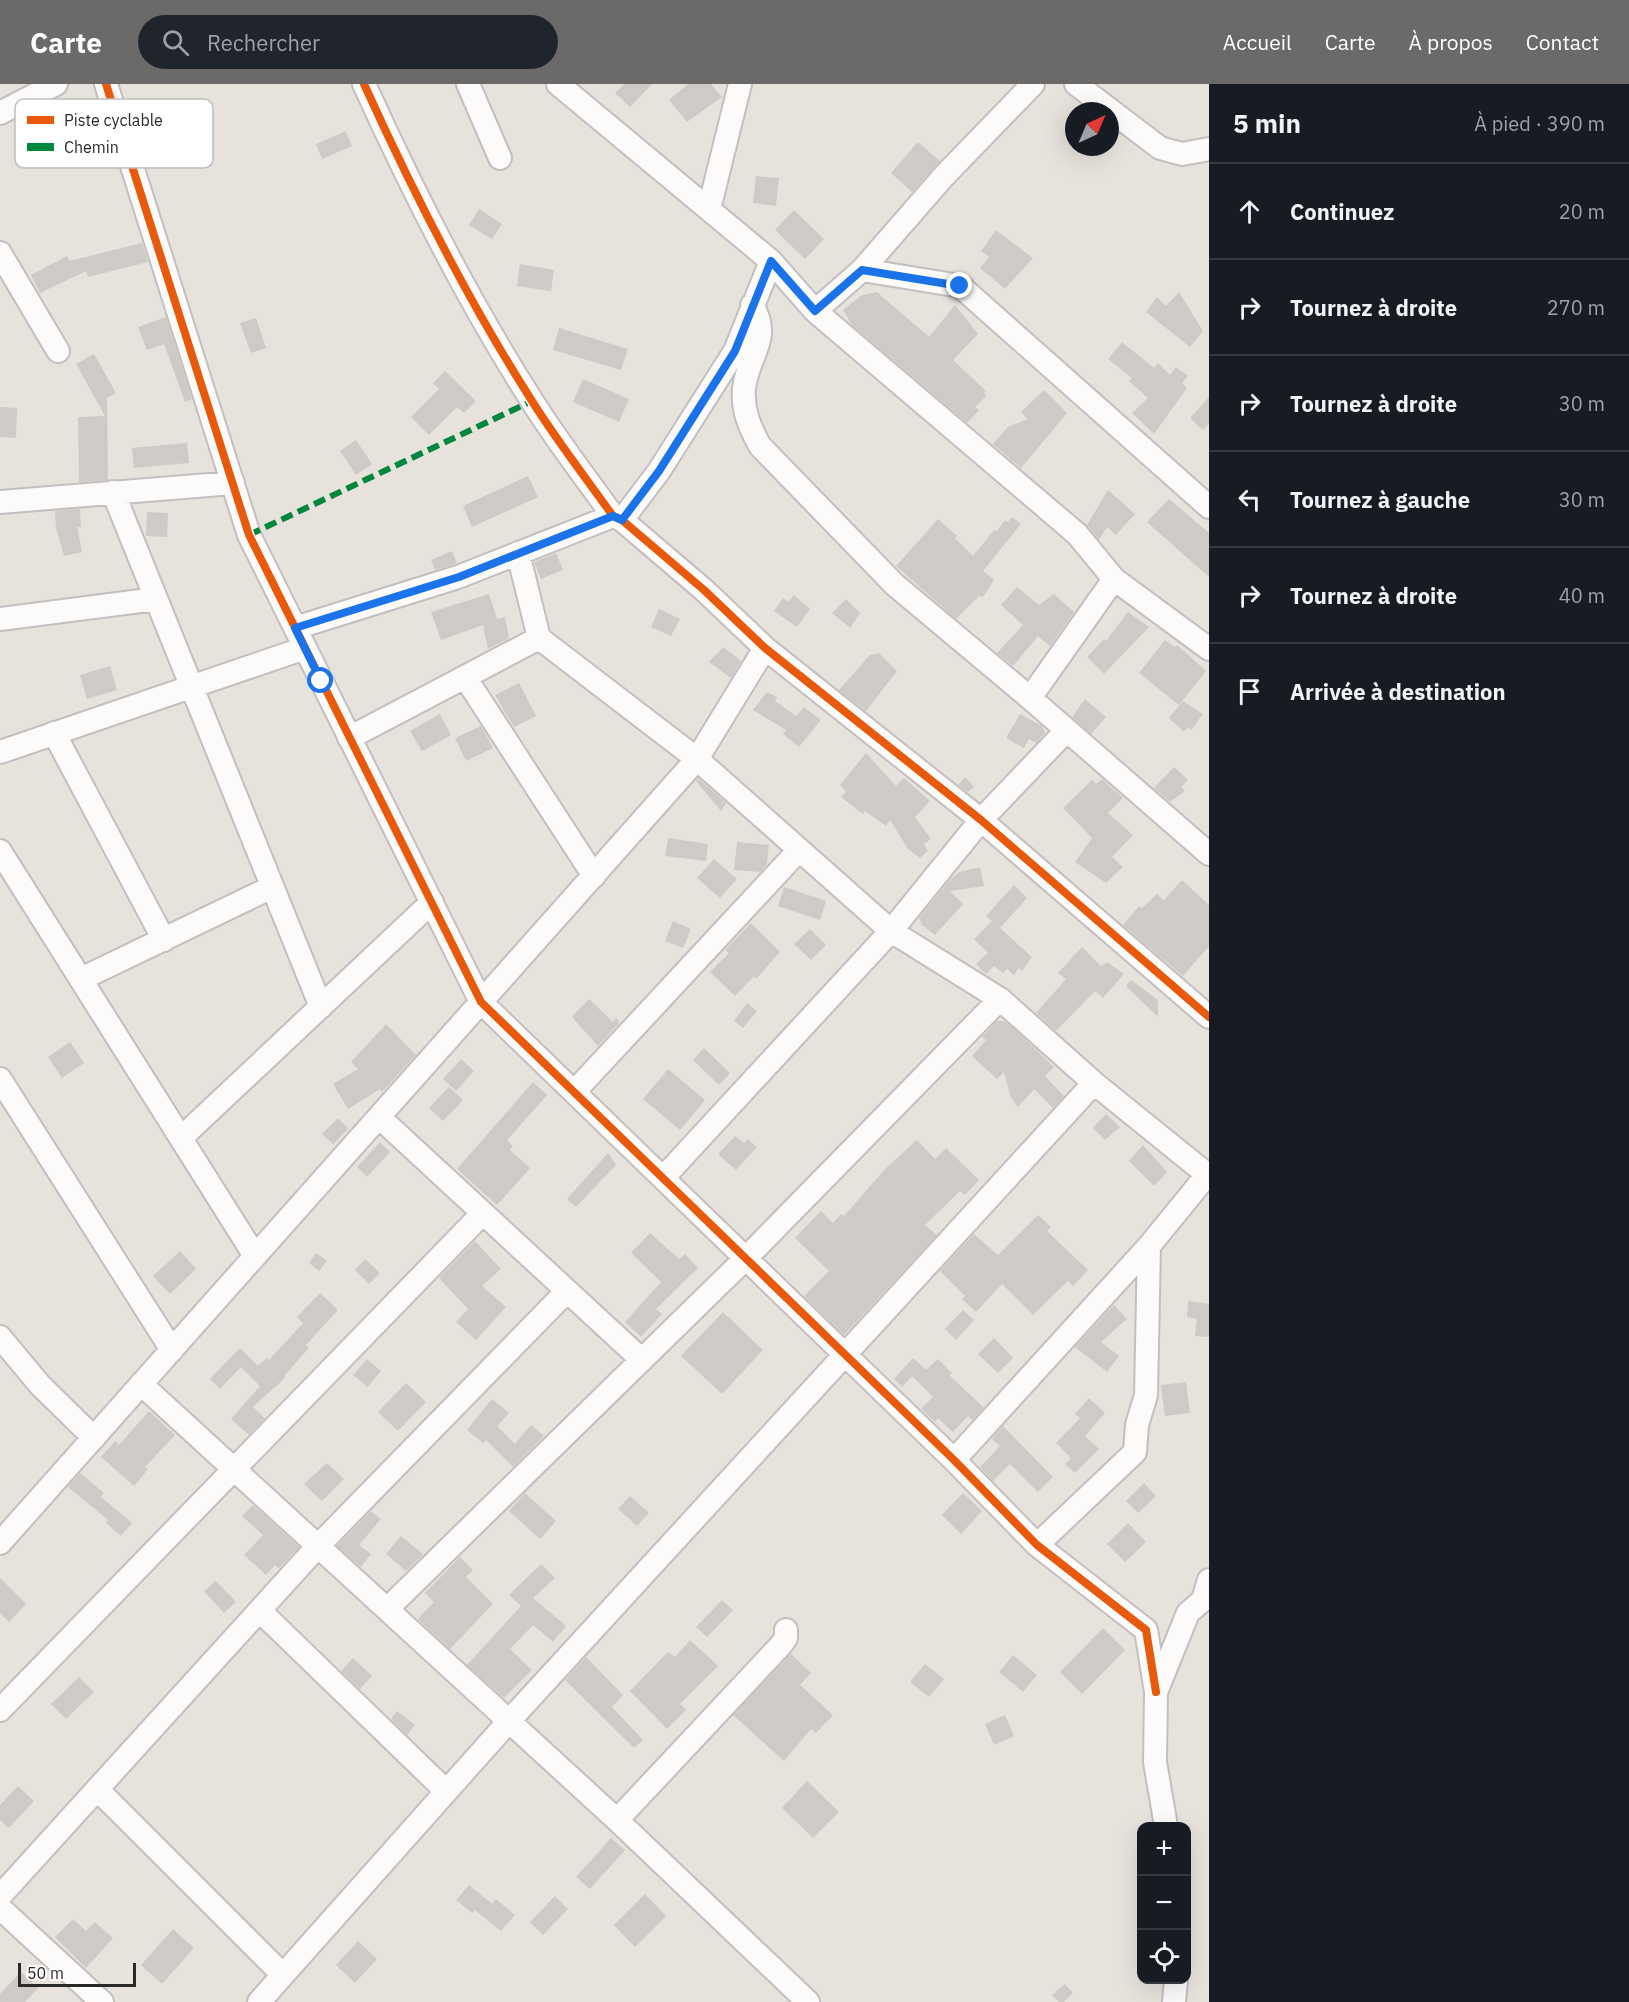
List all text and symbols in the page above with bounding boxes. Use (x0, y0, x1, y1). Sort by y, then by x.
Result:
search box (138, 15, 558, 69)
text: Carte (30, 24, 102, 61)
icon: search (159, 26, 192, 59)
text: Rechercher (207, 28, 320, 57)
text: Accueil (1223, 28, 1292, 56)
text: Carte (1325, 28, 1376, 56)
text: À propos (1409, 28, 1493, 56)
text: Contact (1526, 28, 1599, 56)
legend (15, 99, 213, 168)
north arrow (1065, 102, 1119, 156)
text: 5 min (1233, 106, 1301, 140)
text: Piste cyclable (64, 110, 163, 130)
text: À pied · 390 m (1474, 110, 1605, 137)
text: Chemin (64, 137, 119, 157)
icon: ahead (1233, 195, 1266, 228)
text: Continuez (1290, 197, 1394, 226)
text: 20 m (1559, 198, 1605, 225)
route end (946, 272, 972, 298)
icon: right (1233, 291, 1266, 324)
text: Tournez à droite (1290, 293, 1457, 322)
text: 270 m (1547, 294, 1605, 321)
icon: right (1233, 387, 1266, 420)
text: Tournez à droite (1290, 389, 1457, 418)
text: 30 m (1559, 390, 1605, 417)
icon: left (1233, 483, 1266, 516)
text: Tournez à gauche (1290, 485, 1470, 514)
text: 30 m (1559, 486, 1605, 513)
icon: right (1233, 579, 1266, 612)
text: Tournez à droite (1290, 581, 1457, 610)
text: 40 m (1559, 582, 1605, 609)
route start (307, 667, 333, 693)
icon: arrive (1233, 675, 1266, 708)
text: Arrivée à destination (1290, 677, 1506, 706)
map controls (1137, 1822, 1191, 1984)
button: + (1137, 1822, 1191, 1876)
button: − (1137, 1876, 1191, 1930)
button: locate (1137, 1930, 1191, 1984)
scale bar (18, 1960, 136, 1988)
text: 50 m (27, 1963, 64, 1983)

